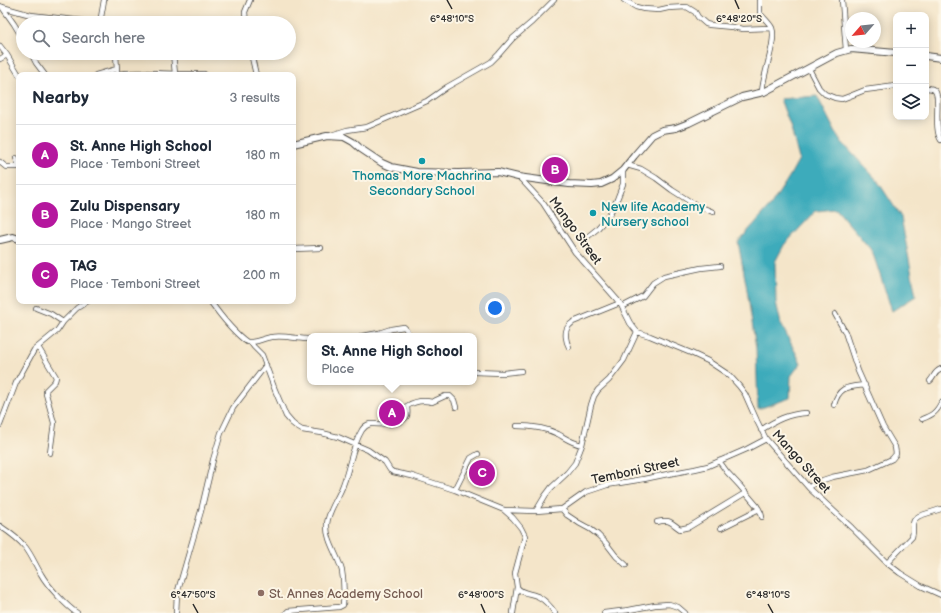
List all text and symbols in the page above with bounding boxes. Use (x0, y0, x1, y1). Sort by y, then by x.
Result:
north arrow (845, 12, 881, 48)
map controls (893, 12, 929, 120)
button: + (893, 12, 929, 48)
text: 6°48'10"S (430, 13, 474, 25)
text: 6°48'20"S (716, 13, 762, 25)
search box (16, 16, 296, 60)
icon: search (30, 27, 52, 49)
text: Search here (62, 29, 145, 48)
button: − (893, 48, 929, 84)
button: layers (893, 84, 929, 120)
text: Nearby (32, 88, 89, 108)
text: 3 results (229, 90, 280, 106)
text: St. Anne High School (70, 137, 212, 156)
text: A (41, 147, 49, 163)
text: 180 m (245, 147, 280, 163)
pin: B (542, 155, 568, 185)
text: Place · Temboni Street (70, 156, 200, 172)
marker: Thomas More Machrina Secondary School (417, 156, 427, 166)
place label: Thomas More Machrina Secondary School (352, 168, 492, 199)
street label: Mango Street (545, 194, 605, 268)
text: Zulu Dispensary (70, 197, 180, 216)
place label: New life Academy Nursery school (601, 199, 705, 230)
text: B (40, 207, 50, 223)
text: 180 m (245, 207, 280, 223)
marker: New life Academy Nursery school (588, 208, 598, 218)
text: Place · Mango Street (70, 216, 191, 232)
text: TAG (70, 257, 97, 276)
text: C (40, 267, 50, 283)
text: 200 m (243, 267, 280, 283)
text: Place · Temboni Street (70, 276, 200, 292)
your location (485, 298, 505, 318)
popup (307, 333, 477, 385)
text: St. Anne High School (321, 342, 463, 361)
text: Place (321, 361, 354, 377)
pin: A (379, 398, 405, 428)
street label: Mango Street (769, 427, 834, 497)
street label: Temboni Street (590, 454, 680, 488)
pin: C (469, 458, 495, 488)
place label: St. Annes Academy School (269, 586, 423, 602)
marker: St. Annes Academy School (256, 588, 266, 598)
text: 6°47'50"S (170, 589, 216, 601)
text: 6°48'00"S (458, 589, 504, 601)
text: 6°48'10"S (746, 589, 790, 601)

